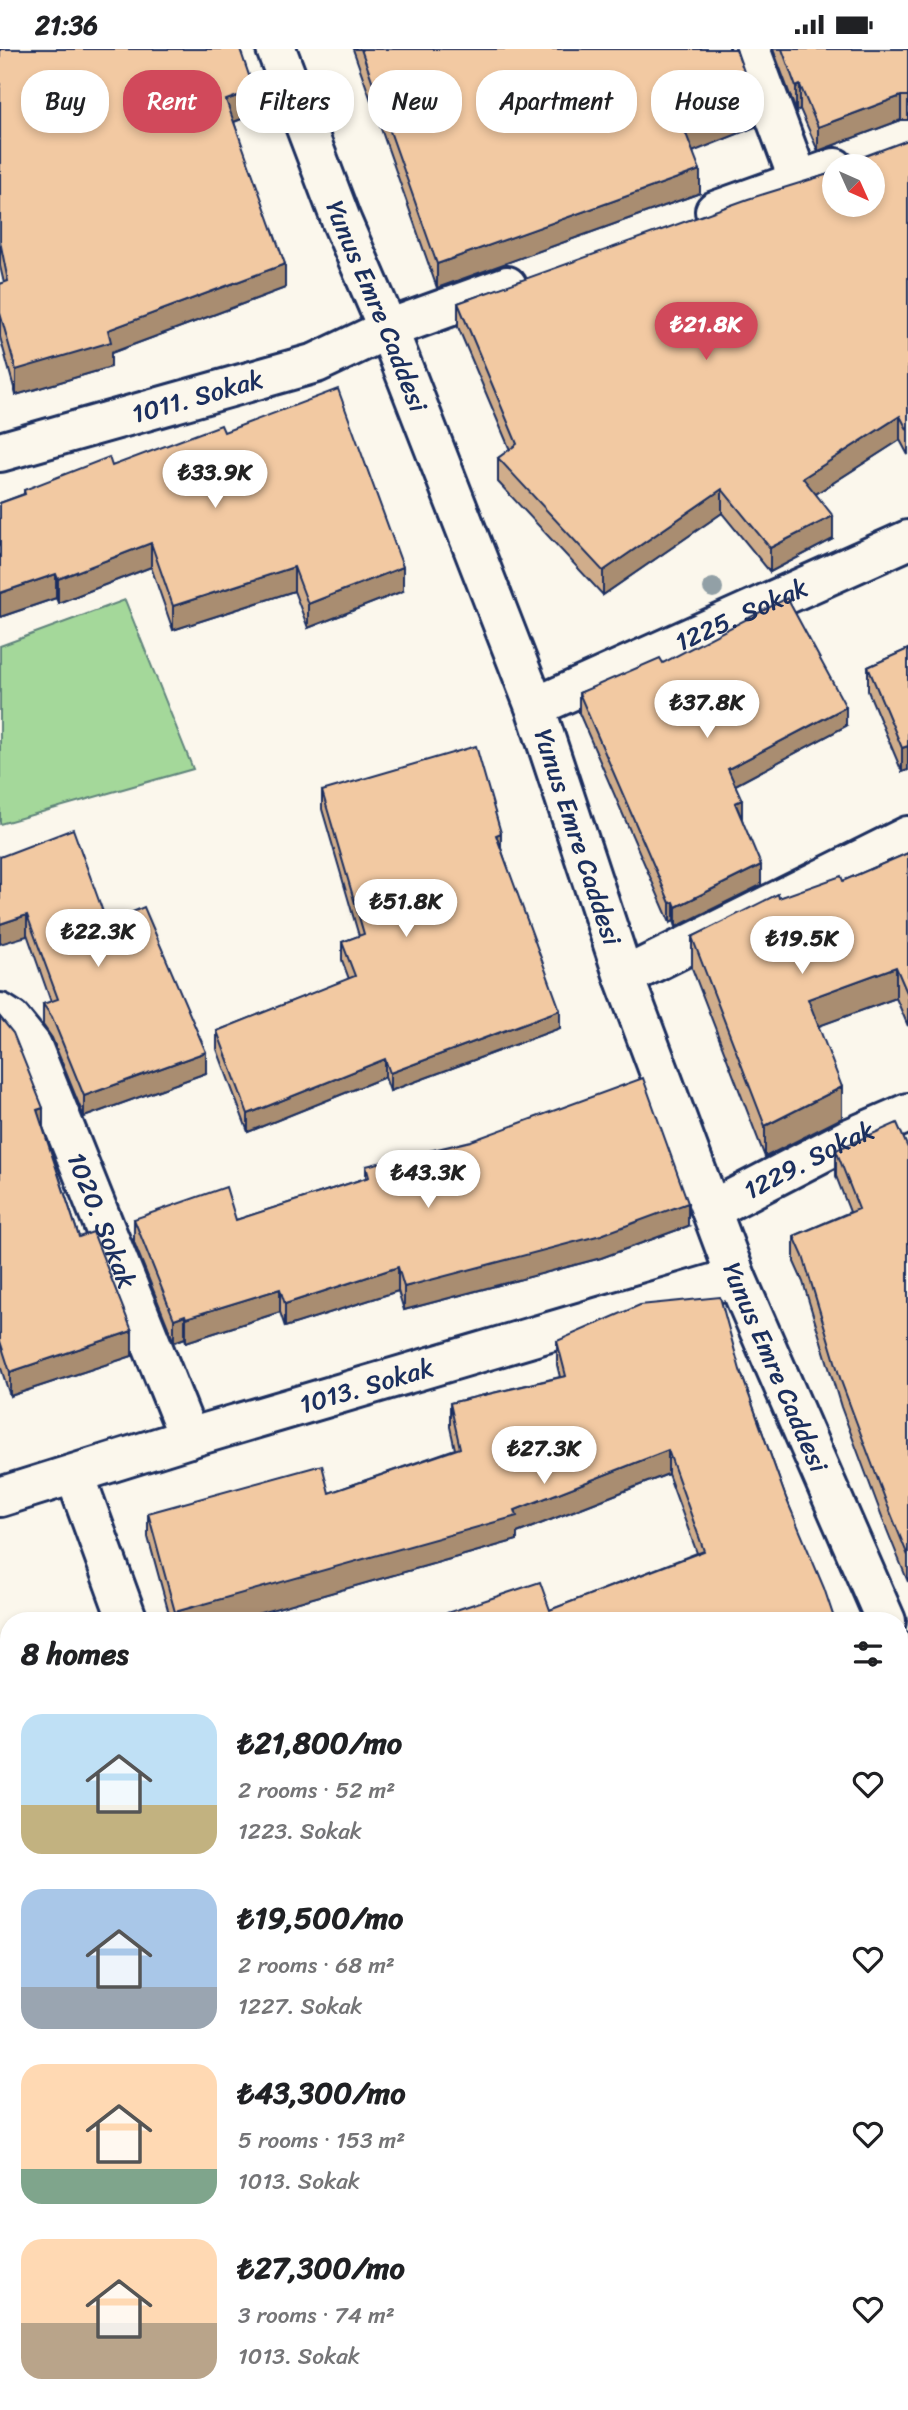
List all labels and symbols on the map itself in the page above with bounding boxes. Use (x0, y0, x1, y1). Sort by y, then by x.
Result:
north arrow (822, 154, 886, 217)
street label: Yunus Emre Caddesi (312, 193, 441, 419)
pin: ₺21.8K (649, 303, 763, 362)
street label: 1011. Sokak (126, 356, 269, 437)
pin: ₺33.9K (158, 451, 272, 510)
street label: 1225. Sokak (667, 565, 816, 665)
pin: ₺37.8K (650, 681, 764, 740)
street label: Yunus Emre Caddesi (521, 722, 635, 952)
pin: ₺51.8K (349, 879, 463, 939)
pin: ₺22.3K (41, 909, 155, 969)
pin: ₺19.5K (745, 916, 859, 976)
street label: 1229. Sokak (735, 1107, 882, 1212)
street label: 1020. Sokak (54, 1145, 150, 1296)
pin: ₺43.3K (371, 1151, 485, 1210)
street label: Yunus Emre Caddesi (709, 1255, 842, 1481)
street label: 1013. Sokak (294, 1344, 439, 1427)
pin: ₺27.3K (487, 1427, 601, 1486)

